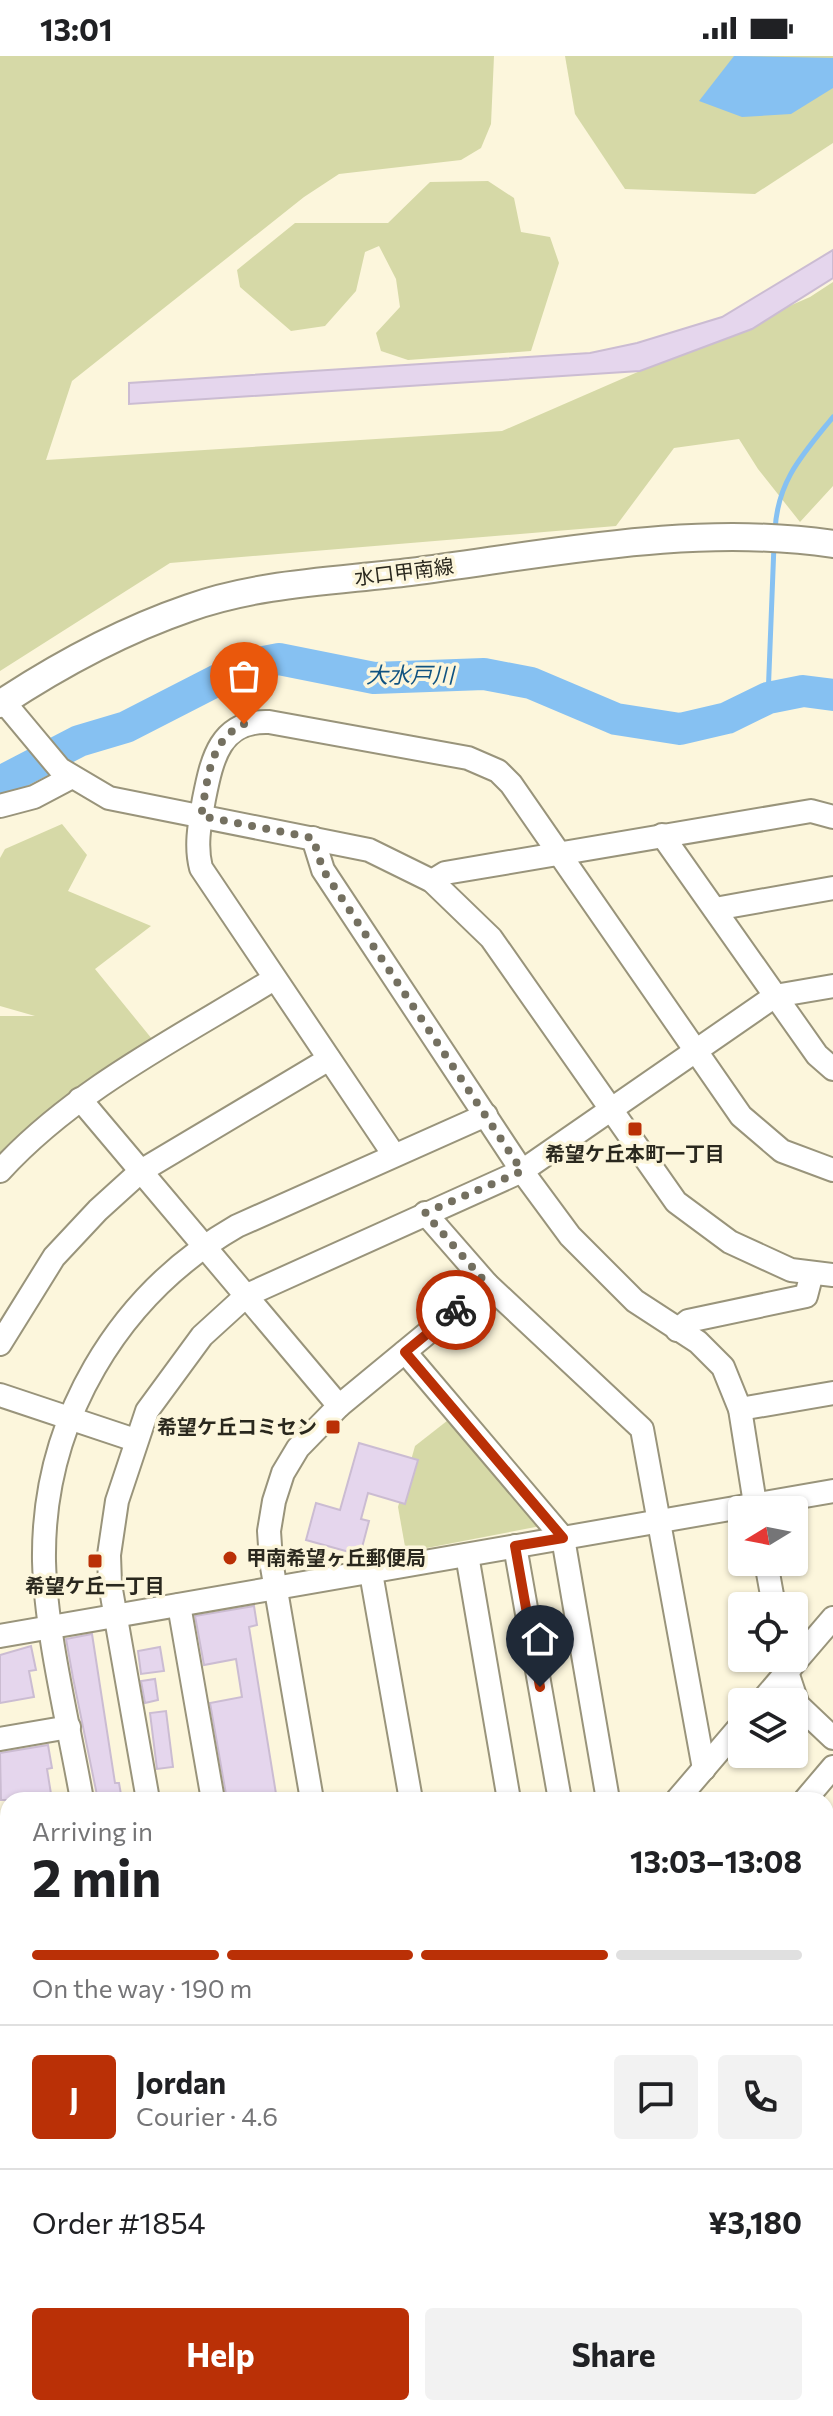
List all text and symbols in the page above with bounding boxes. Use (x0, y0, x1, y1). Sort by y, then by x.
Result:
text: 13:01 (40, 10, 113, 47)
street label: 水口甲南線 (353, 553, 455, 589)
pin (210, 642, 278, 724)
icon: bag (222, 654, 266, 698)
water label: 大水戸川 (366, 661, 456, 688)
marker: 希望ケ丘本町一丁目 (626, 1120, 644, 1138)
place label: 希望ケ丘本町一丁目 (545, 1141, 725, 1165)
courier (416, 1270, 496, 1350)
icon: bike (434, 1288, 478, 1332)
place label: 希望ケ丘コミセン (157, 1414, 317, 1438)
marker: 希望ケ丘コミセン (324, 1418, 342, 1436)
north arrow (728, 1496, 808, 1576)
map controls (728, 1496, 808, 1768)
place label: 甲南希望ヶ丘郵便局 (246, 1545, 426, 1569)
marker: 甲南希望ヶ丘郵便局 (221, 1549, 239, 1567)
marker: 希望ケ丘一丁目 (86, 1552, 104, 1570)
place label: 希望ケ丘一丁目 (25, 1573, 165, 1597)
button: locate (728, 1592, 808, 1672)
pin (506, 1605, 574, 1687)
icon: home (518, 1617, 562, 1661)
button: layers (728, 1688, 808, 1768)
text: Arriving in (32, 1815, 153, 1846)
text: 13:03–13:08 (630, 1842, 802, 1879)
text: 2 min (32, 1844, 161, 1908)
text: On the way · 190 m (32, 1972, 252, 2003)
button: chat (614, 2055, 698, 2139)
button: phone (718, 2055, 802, 2139)
text: Jordan (136, 2063, 226, 2100)
text: J (69, 2079, 79, 2116)
text: Courier · 4.6 (136, 2100, 278, 2131)
text: Order #1854 (32, 2203, 206, 2240)
text: ¥3,180 (708, 2203, 802, 2240)
button: Help (32, 2308, 409, 2400)
button: Share (425, 2308, 802, 2400)

